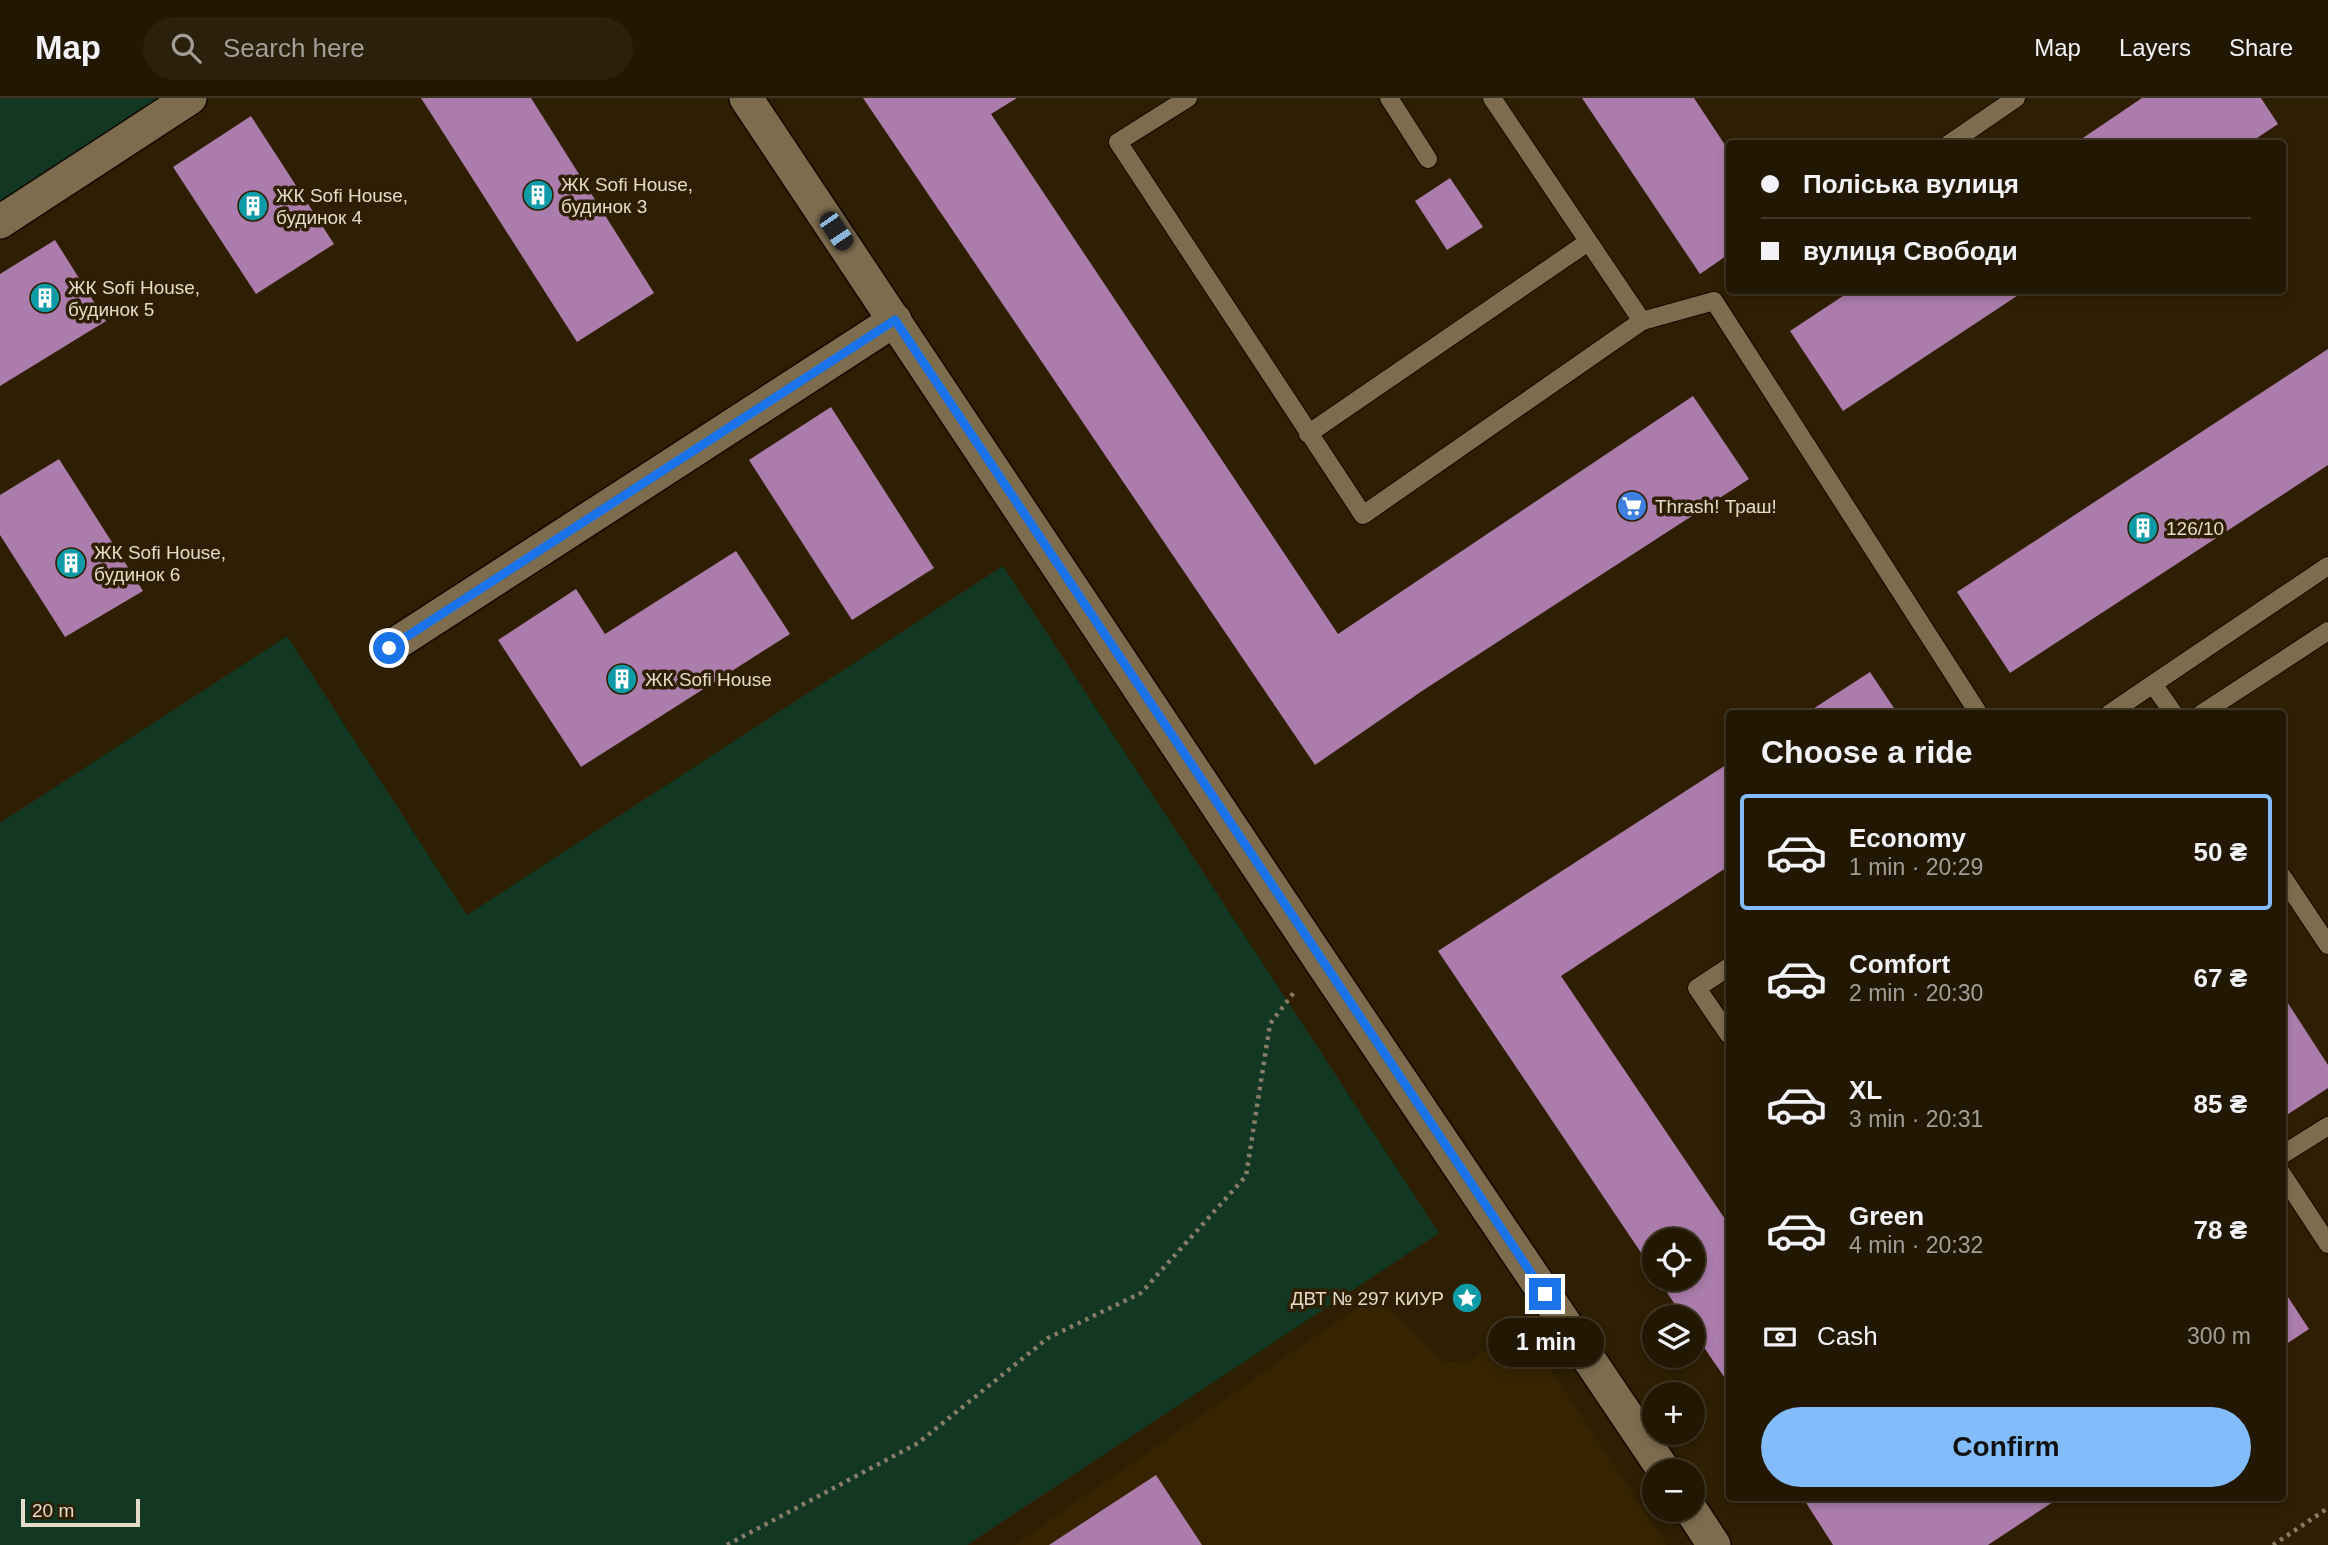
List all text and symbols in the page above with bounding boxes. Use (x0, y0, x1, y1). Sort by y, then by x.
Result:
search box (143, 17, 633, 80)
text: Map (35, 29, 101, 66)
icon: search (167, 29, 205, 67)
text: Search here (223, 33, 365, 63)
text: Map (2034, 34, 2081, 61)
text: Layers (2119, 34, 2191, 61)
text: Share (2229, 34, 2293, 61)
text: Поліська вулиця (1803, 169, 2019, 199)
place label: ЖК Sofi House, будинок 3 (561, 174, 693, 217)
building icon: ЖК Sofi House, будинок 3 (521, 178, 555, 212)
place label: ЖК Sofi House, будинок 4 (276, 185, 408, 228)
building icon: ЖК Sofi House, будинок 4 (236, 189, 270, 223)
car (816, 208, 857, 254)
text: вулиця Свободи (1803, 236, 2018, 266)
place label: ЖК Sofi House, будинок 5 (68, 277, 200, 320)
building icon: ЖК Sofi House, будинок 5 (28, 281, 62, 315)
supermarket icon: Thrash! Траш! (1615, 489, 1649, 523)
place label: Thrash! Траш! (1655, 496, 1777, 517)
building icon: 126/10 (2126, 511, 2160, 545)
place label: 126/10 (2166, 518, 2224, 539)
place label: ЖК Sofi House, будинок 6 (94, 542, 226, 585)
building icon: ЖК Sofi House, будинок 6 (54, 546, 88, 580)
route start (373, 632, 405, 664)
building icon: ЖК Sofi House (605, 662, 639, 696)
place label: ЖК Sofi House (645, 669, 772, 690)
text: Choose a ride (1761, 734, 1973, 770)
icon: car (1765, 821, 1828, 884)
text: Economy (1849, 823, 1966, 853)
text: 50 ₴ (2194, 837, 2247, 867)
text: 1 min · 20:29 (1849, 854, 1983, 880)
icon: car (1765, 947, 1828, 1010)
text: Comfort (1849, 949, 1950, 979)
text: 67 ₴ (2194, 963, 2247, 993)
text: 2 min · 20:30 (1849, 980, 1983, 1006)
icon: car (1765, 1073, 1828, 1136)
text: XL (1849, 1075, 1882, 1105)
text: 85 ₴ (2194, 1089, 2247, 1119)
text: 3 min · 20:31 (1849, 1106, 1983, 1132)
icon: car (1765, 1199, 1828, 1262)
text: Green (1849, 1201, 1924, 1231)
text: 78 ₴ (2194, 1215, 2247, 1245)
map controls (1642, 1228, 1705, 1522)
button: locate (1642, 1228, 1705, 1291)
text: 4 min · 20:32 (1849, 1232, 1983, 1258)
route end (1529, 1278, 1561, 1310)
place icon: ДВТ № 297 КИУР (1450, 1281, 1484, 1315)
place label: ДВТ № 297 КИУР (1291, 1288, 1444, 1309)
button: layers (1642, 1305, 1705, 1368)
callout: 1 min (1487, 1318, 1603, 1368)
icon: cash (1761, 1318, 1799, 1356)
text: Cash (1817, 1321, 1878, 1351)
text: 300 m (2187, 1323, 2251, 1349)
text: 1 min (1516, 1329, 1576, 1355)
button: + (1642, 1382, 1705, 1445)
button: Confirm (1761, 1407, 2251, 1487)
button: − (1642, 1459, 1705, 1522)
scale bar (21, 1496, 140, 1528)
text: 20 m (32, 1500, 74, 1521)

